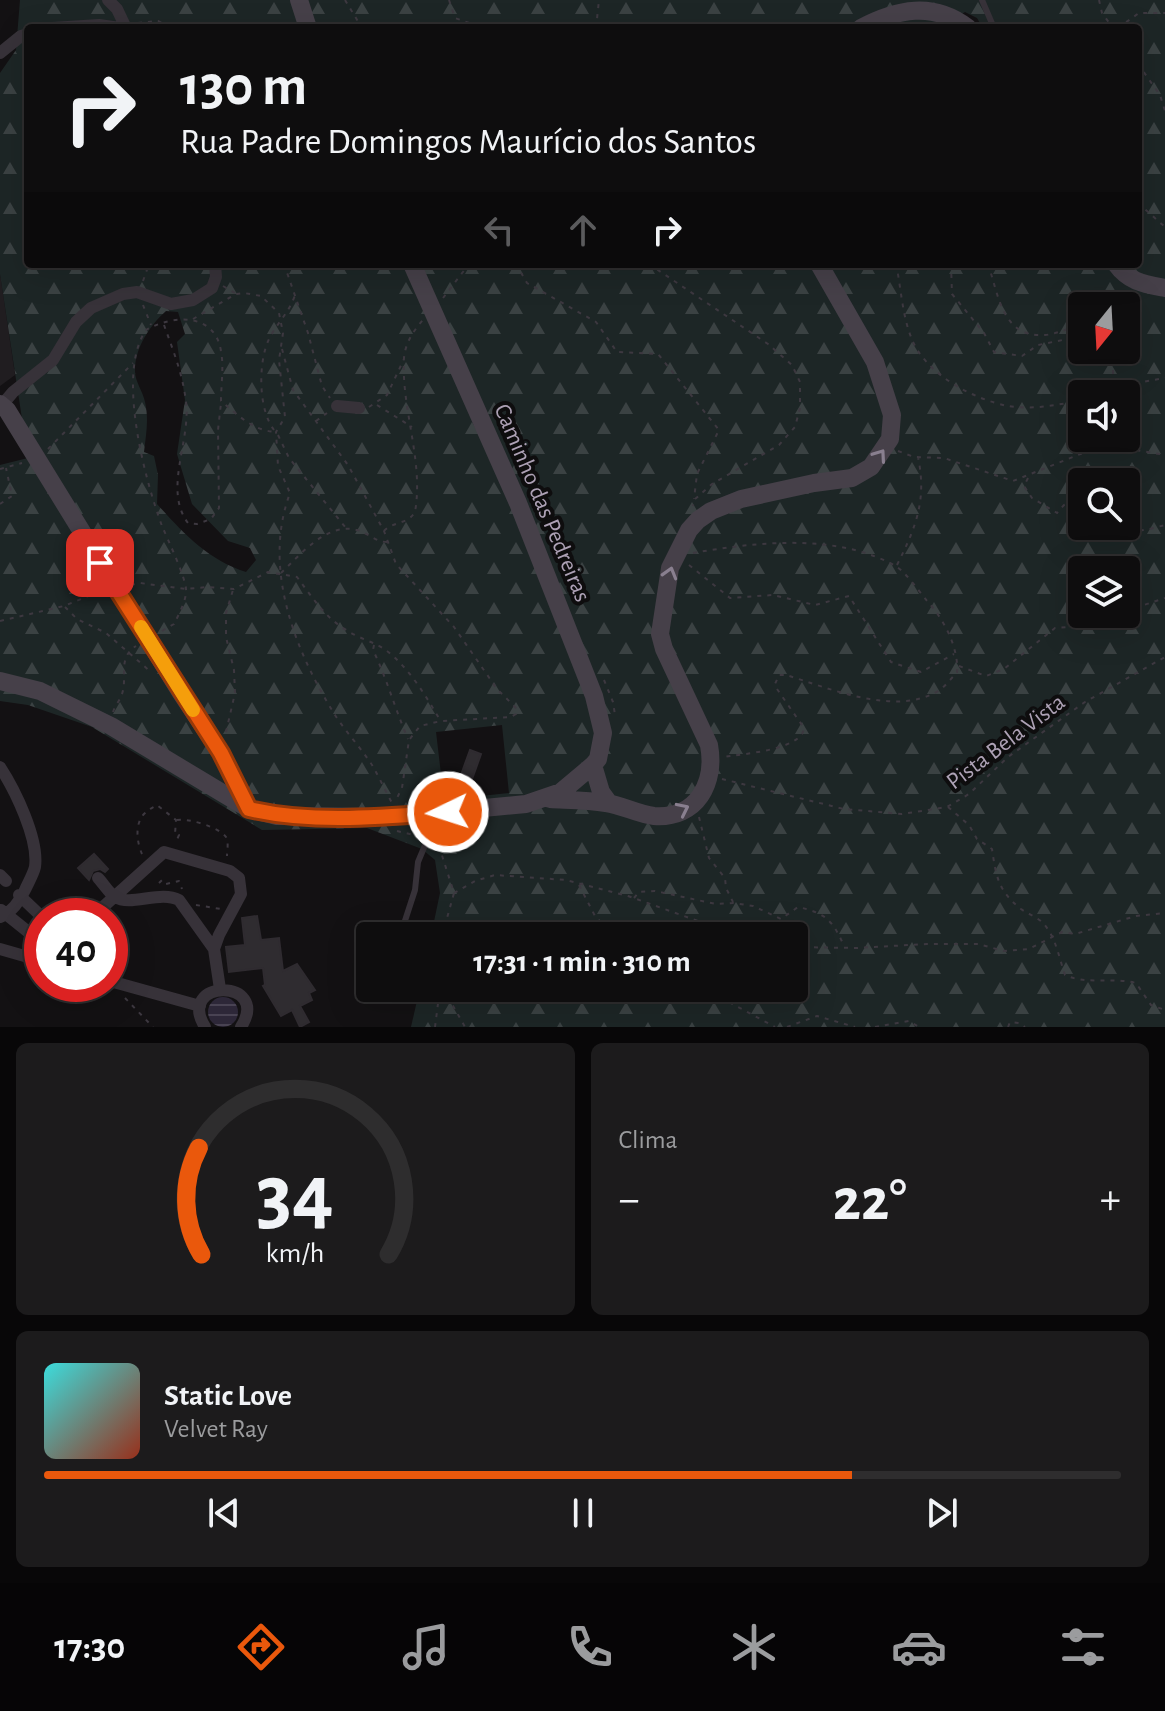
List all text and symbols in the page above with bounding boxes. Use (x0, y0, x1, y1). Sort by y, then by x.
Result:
icon: right (48, 56, 152, 160)
text: 130 m (180, 59, 307, 115)
text: Rua Padre Domingos Maurício dos Santos (180, 124, 756, 160)
icon: left (477, 208, 521, 252)
icon: ahead (561, 208, 605, 252)
icon: right (645, 208, 689, 252)
north arrow (1068, 292, 1140, 364)
map controls (1068, 292, 1140, 628)
button: sound (1068, 380, 1140, 452)
street label: Caminho das Pedreiras (489, 401, 595, 605)
one-way arrow (870, 449, 885, 463)
button: search (1068, 468, 1140, 540)
pin (66, 529, 134, 597)
icon: arrive (78, 541, 122, 585)
button: layers (1068, 556, 1140, 628)
one-way arrow (661, 567, 677, 580)
street label: Pista Bela Vista (942, 690, 1070, 794)
position arrow (406, 770, 490, 854)
one-way arrow (675, 803, 690, 819)
speed limit sign: 40 (24, 898, 128, 1002)
text: 17:31 · 1 min · 310 m (473, 947, 691, 977)
text: Clima (619, 1127, 678, 1153)
text: 34 (256, 1154, 334, 1238)
text: 22° (833, 1171, 907, 1231)
text: − (619, 1178, 640, 1222)
text: + (1100, 1178, 1121, 1222)
text: km/h (266, 1239, 325, 1268)
text: Static Love (164, 1381, 292, 1411)
text: Velvet Ray (164, 1416, 268, 1442)
icon: previous (202, 1491, 246, 1535)
icon: pause (561, 1491, 605, 1535)
icon: next (920, 1491, 964, 1535)
icon: directions (233, 1619, 289, 1675)
icon: music (398, 1619, 454, 1675)
icon: phone (562, 1619, 618, 1675)
icon: climate (726, 1619, 782, 1675)
icon: car (891, 1619, 947, 1675)
icon: filters (1055, 1619, 1111, 1675)
text: 17:30 (54, 1629, 125, 1665)

